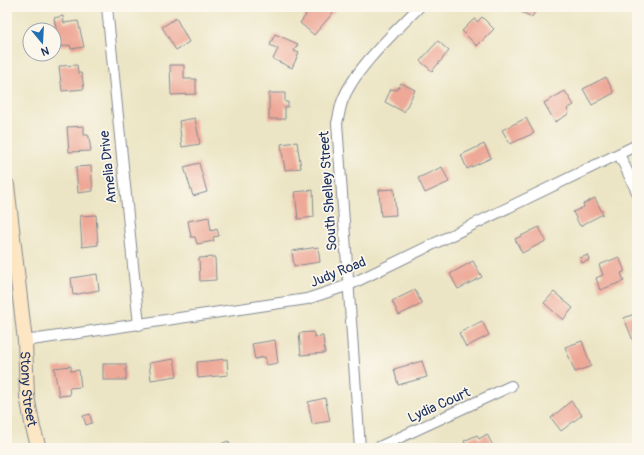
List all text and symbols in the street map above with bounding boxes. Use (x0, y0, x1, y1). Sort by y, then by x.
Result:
north arrow (22, 22, 62, 62)
text: N (39, 44, 50, 59)
street label: Amelia Drive (96, 130, 120, 204)
street label: South Shelley Street (315, 130, 341, 252)
street label: Judy Road (308, 253, 368, 291)
street label: Stony Street (17, 351, 41, 428)
street label: Lydia Court (405, 384, 473, 426)

